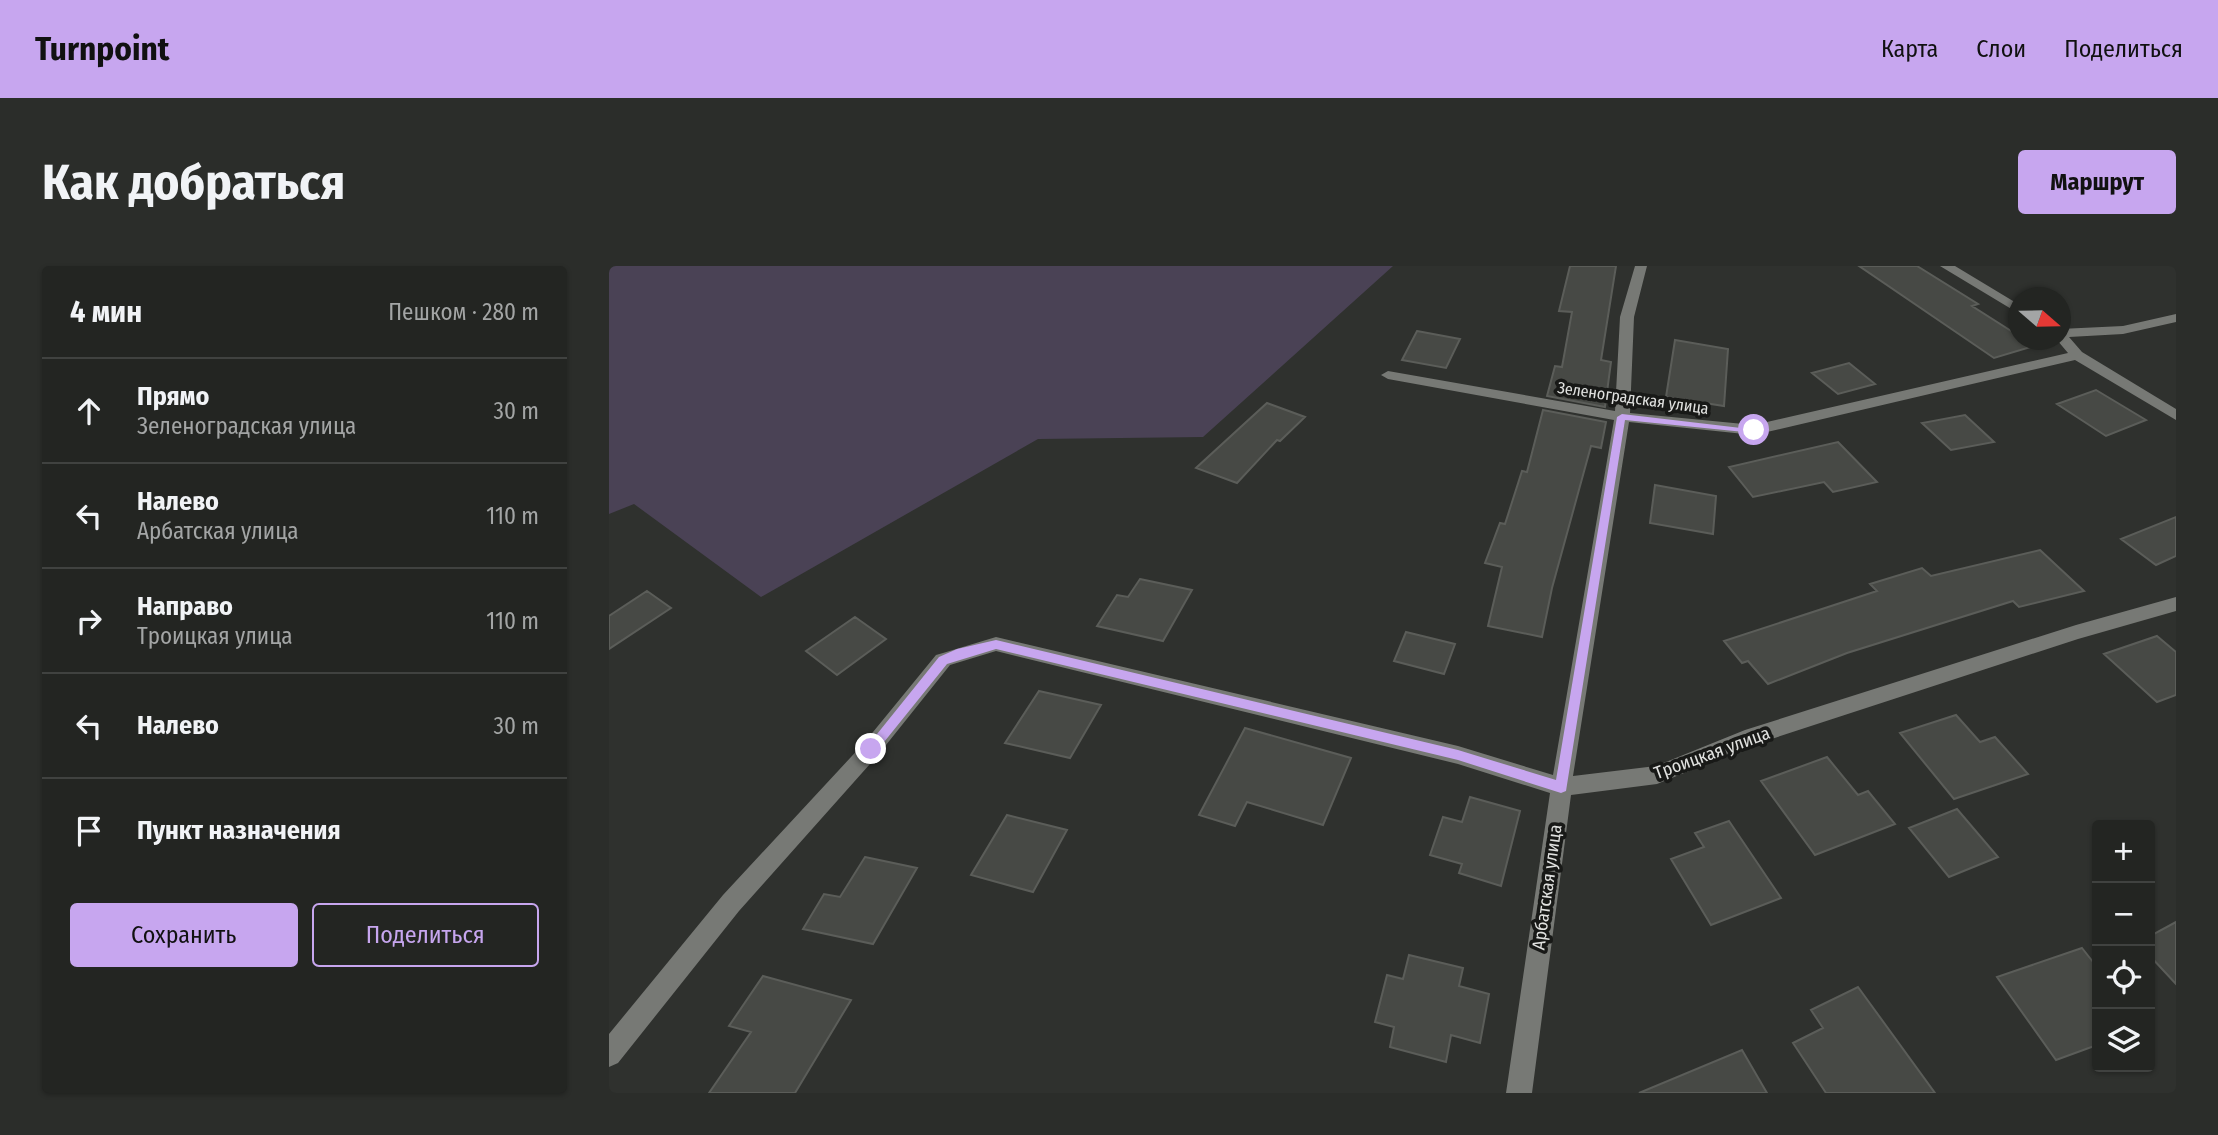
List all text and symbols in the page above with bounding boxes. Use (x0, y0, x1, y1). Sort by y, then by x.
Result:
text: Turnpoint (35, 29, 169, 69)
text: Карта (1881, 35, 1938, 63)
text: Слои (1976, 35, 2026, 63)
text: Поделиться (2064, 35, 2183, 63)
button: Маршрут (2018, 150, 2176, 214)
text: Как добраться (42, 153, 345, 212)
north arrow (2008, 287, 2071, 350)
text: 4 мин (70, 294, 142, 330)
text: Пешком · 280 m (388, 298, 539, 326)
street label: Зеленоградская улица (1556, 378, 1710, 418)
text: Прямо (137, 381, 209, 412)
icon: ahead (70, 392, 108, 430)
text: 30 m (494, 397, 539, 425)
text: Зеленоградская улица (137, 412, 356, 440)
route start (1738, 414, 1769, 445)
text: Налево (137, 486, 219, 517)
icon: left (70, 497, 108, 535)
text: 110 m (486, 502, 539, 530)
text: Арбатская улица (137, 517, 299, 545)
text: Направо (137, 591, 233, 622)
icon: right (70, 602, 108, 640)
text: 110 m (486, 607, 539, 635)
text: Троицкая улица (137, 622, 293, 650)
icon: left (70, 707, 108, 745)
text: Налево (137, 710, 219, 741)
text: 30 m (494, 712, 539, 740)
street label: Троицкая улица (1651, 722, 1773, 784)
route end (855, 733, 886, 764)
icon: arrive (70, 812, 108, 850)
text: Пункт назначения (137, 815, 341, 846)
map controls (2092, 820, 2155, 1072)
button: + (2092, 820, 2155, 883)
street label: Арбатская улица (1527, 823, 1567, 951)
button: − (2092, 883, 2155, 946)
button: Сохранить (70, 903, 298, 967)
button: Поделиться (312, 903, 539, 967)
button: locate (2092, 946, 2155, 1009)
button: layers (2092, 1009, 2155, 1072)

